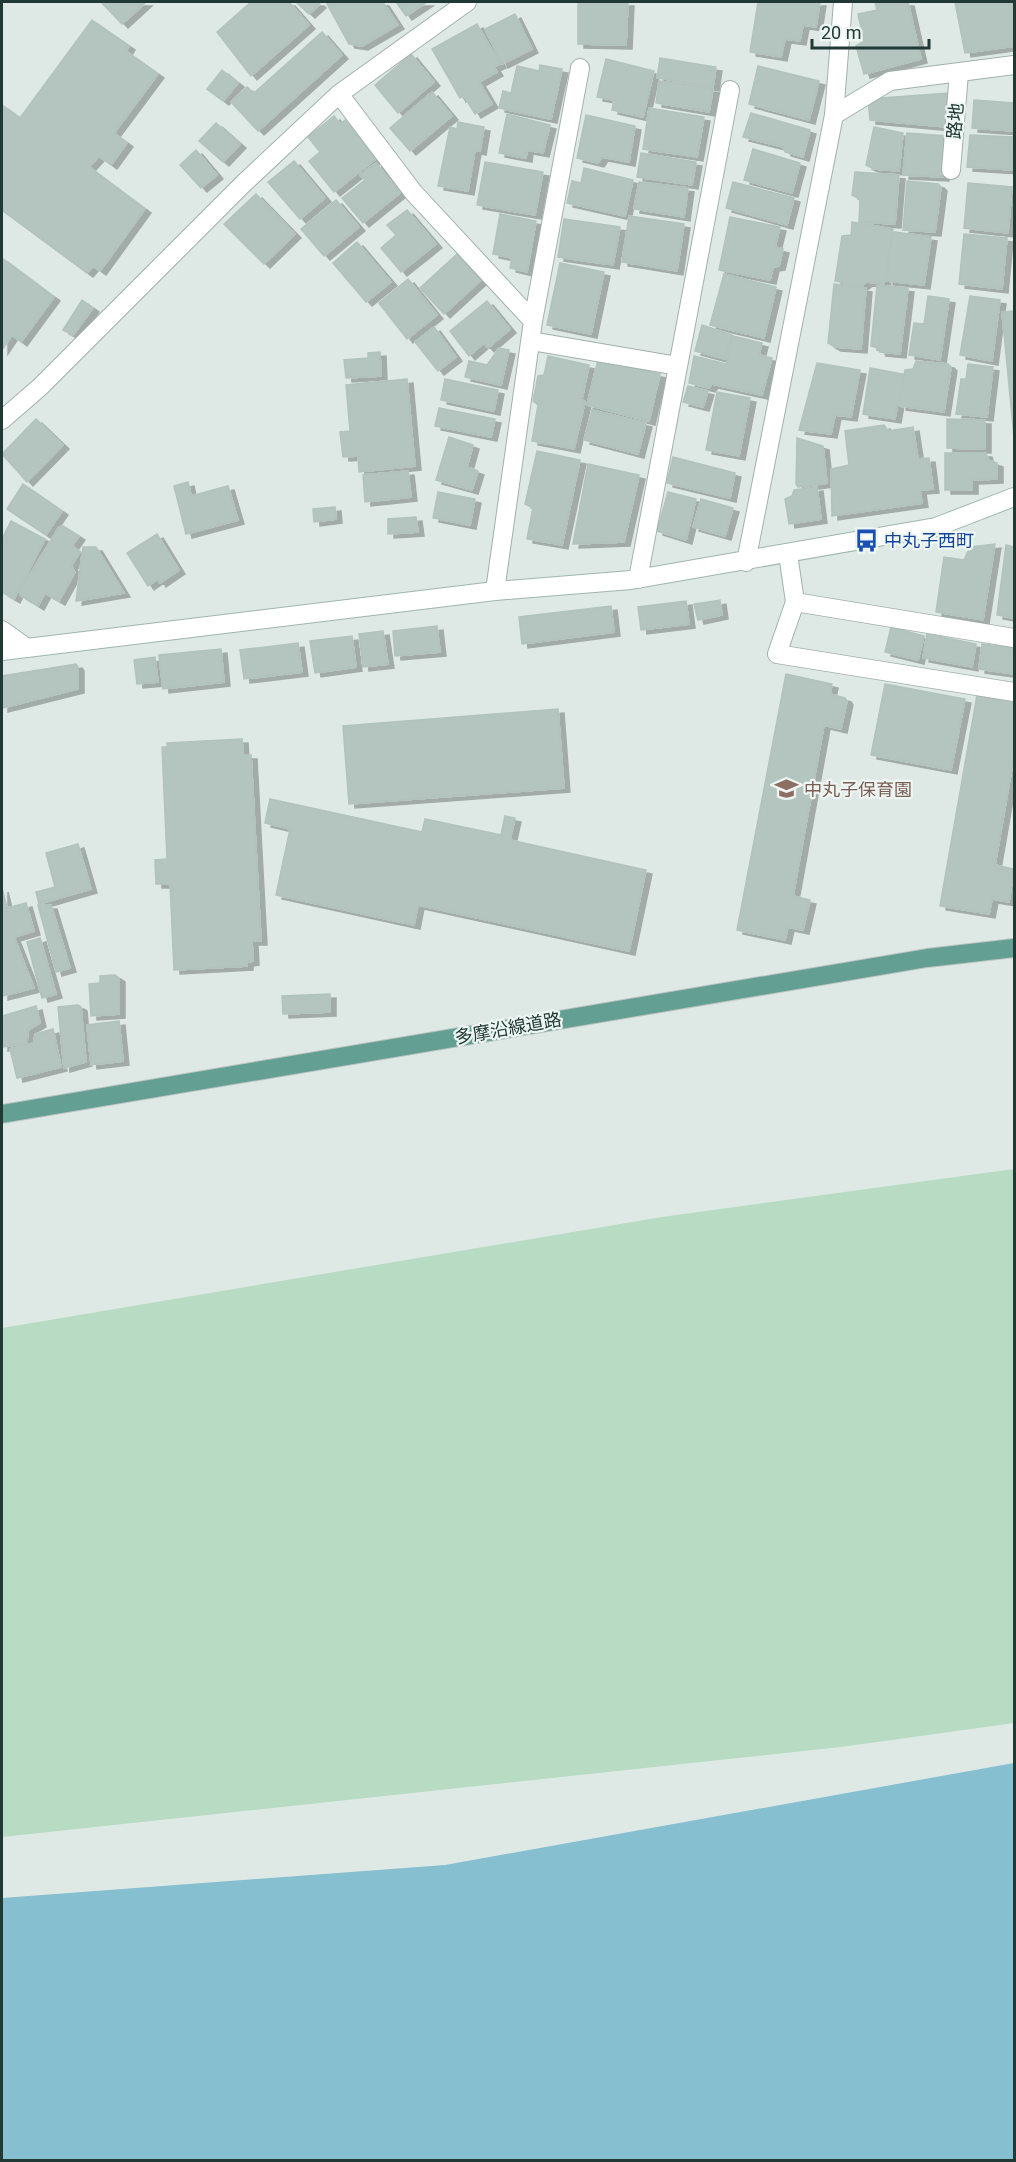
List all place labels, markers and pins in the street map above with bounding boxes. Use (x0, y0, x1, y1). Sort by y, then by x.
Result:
bus stop icon: 中丸子西町 (853, 527, 879, 553)
place label: 中丸子西町 (884, 530, 974, 551)
school or university icon: 中丸子保育園 (773, 776, 799, 802)
place label: 中丸子保育園 (804, 779, 912, 800)

